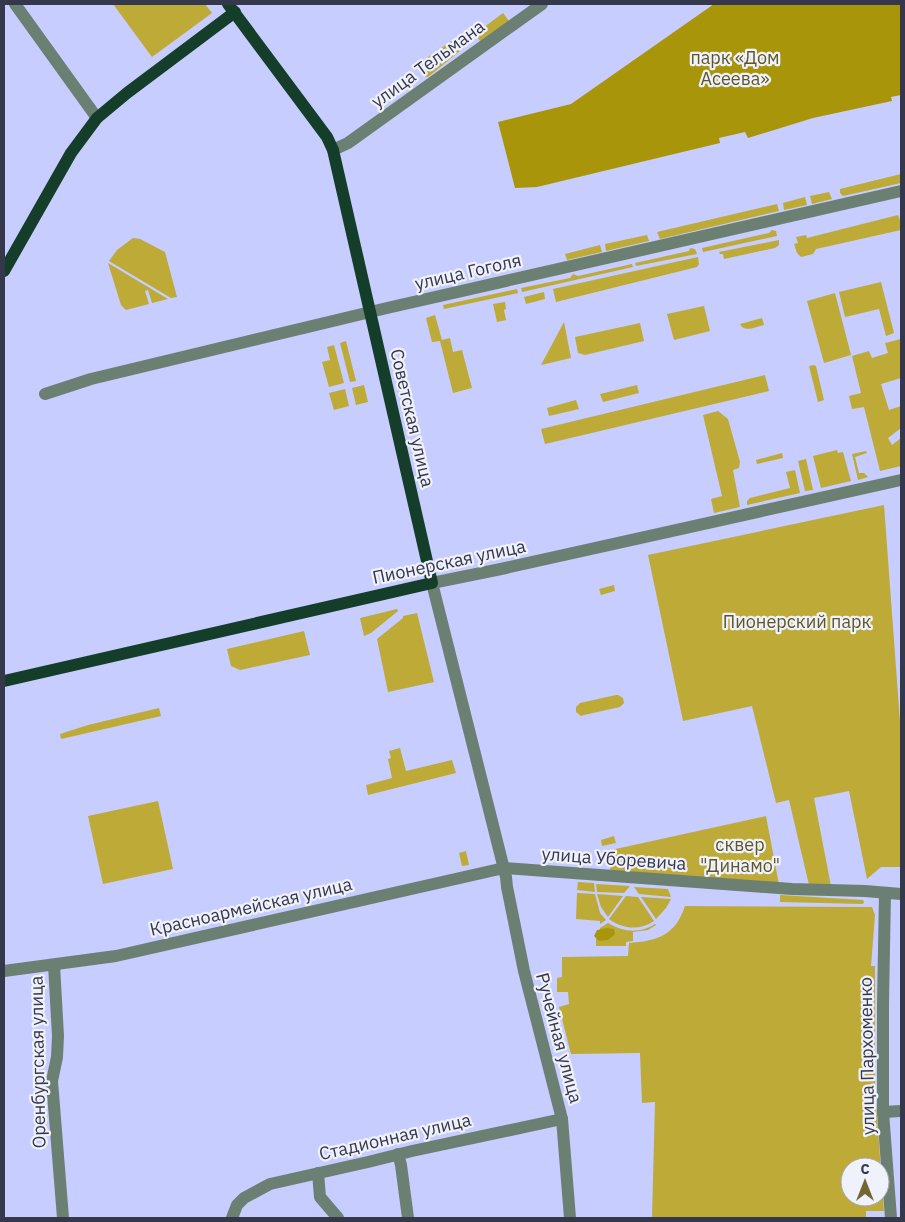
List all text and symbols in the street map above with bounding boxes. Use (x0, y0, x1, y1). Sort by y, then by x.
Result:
street label: улица Тельмана (366, 14, 489, 113)
park label: парк «Дом Асеева» (690, 46, 780, 90)
street label: улица Гоголя (412, 248, 523, 295)
street label: Советская улица (385, 346, 440, 490)
street label: Пионерская улица (370, 534, 528, 589)
park label: Пионерский парк (723, 610, 871, 633)
park label: сквер "Динамо" (700, 833, 780, 877)
street label: улица Уборевича (541, 842, 688, 875)
street label: Красноармейская улица (148, 872, 355, 941)
street label: Ручейная улица (531, 970, 588, 1106)
street label: Оренбургская улица (24, 975, 51, 1149)
street label: улица Пархоменко (854, 977, 879, 1135)
street label: Стадионная улица (317, 1108, 474, 1165)
north arrow (840, 1157, 890, 1207)
text: С (860, 1160, 870, 1178)

